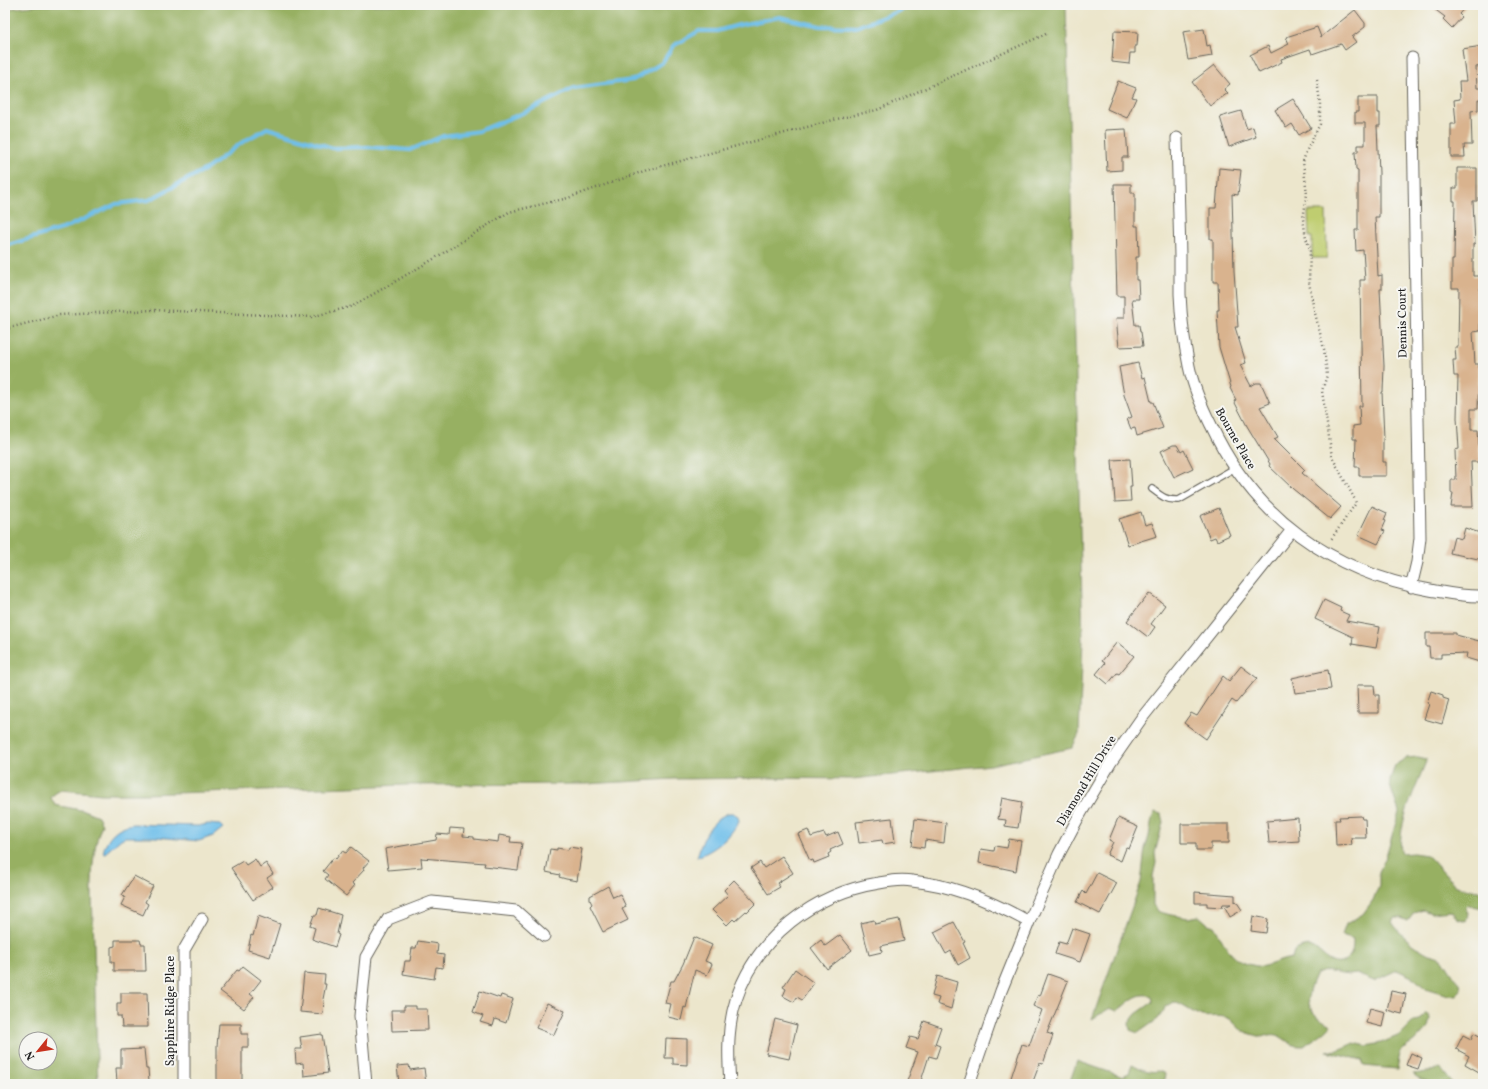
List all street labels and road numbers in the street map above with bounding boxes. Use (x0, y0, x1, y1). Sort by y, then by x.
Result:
street label: Dennis Court (1394, 288, 1412, 358)
street label: Bourne Place (1211, 405, 1259, 473)
street label: Diamond Hill Drive (1054, 732, 1121, 829)
street label: Sapphire Ridge Place (163, 955, 179, 1066)

